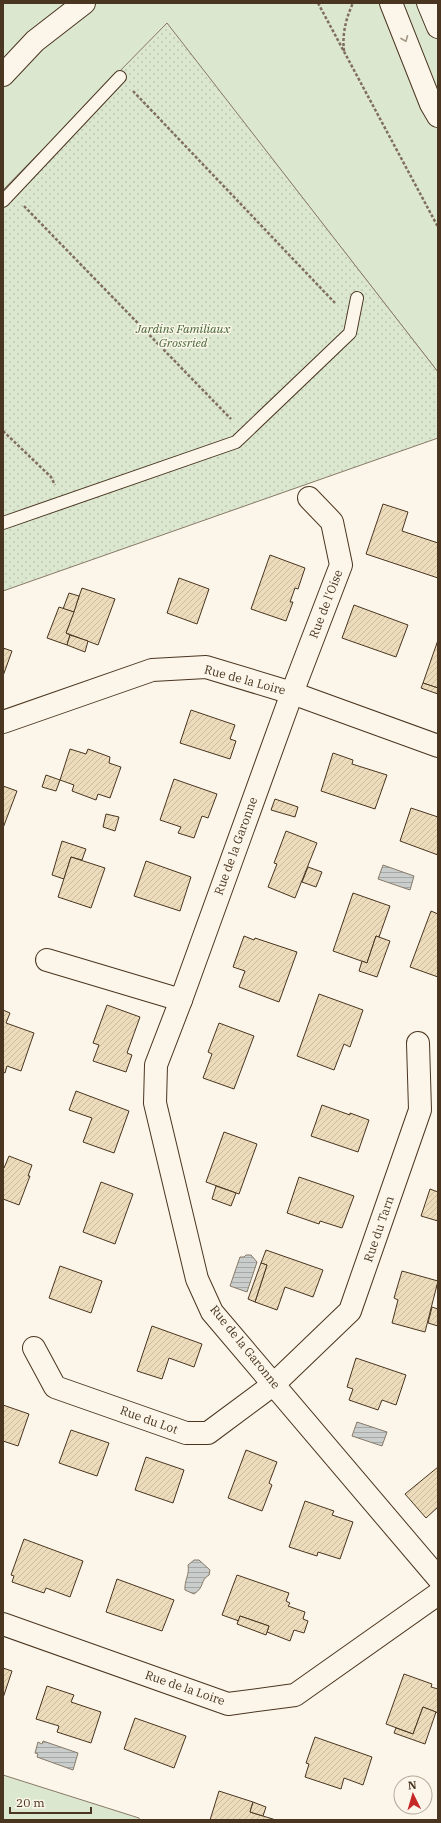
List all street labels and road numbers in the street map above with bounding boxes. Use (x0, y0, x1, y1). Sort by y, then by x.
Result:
street label: Rue de l'Oise (306, 567, 345, 640)
street label: Rue de la Loire (203, 661, 287, 698)
street label: Rue de la Garonne (211, 795, 260, 897)
street label: Rue du Tarn (360, 1193, 397, 1264)
street label: Rue de la Garonne (207, 1302, 284, 1392)
street label: Rue du Lot (118, 1402, 180, 1437)
street label: Rue de la Loire (143, 1667, 227, 1708)

